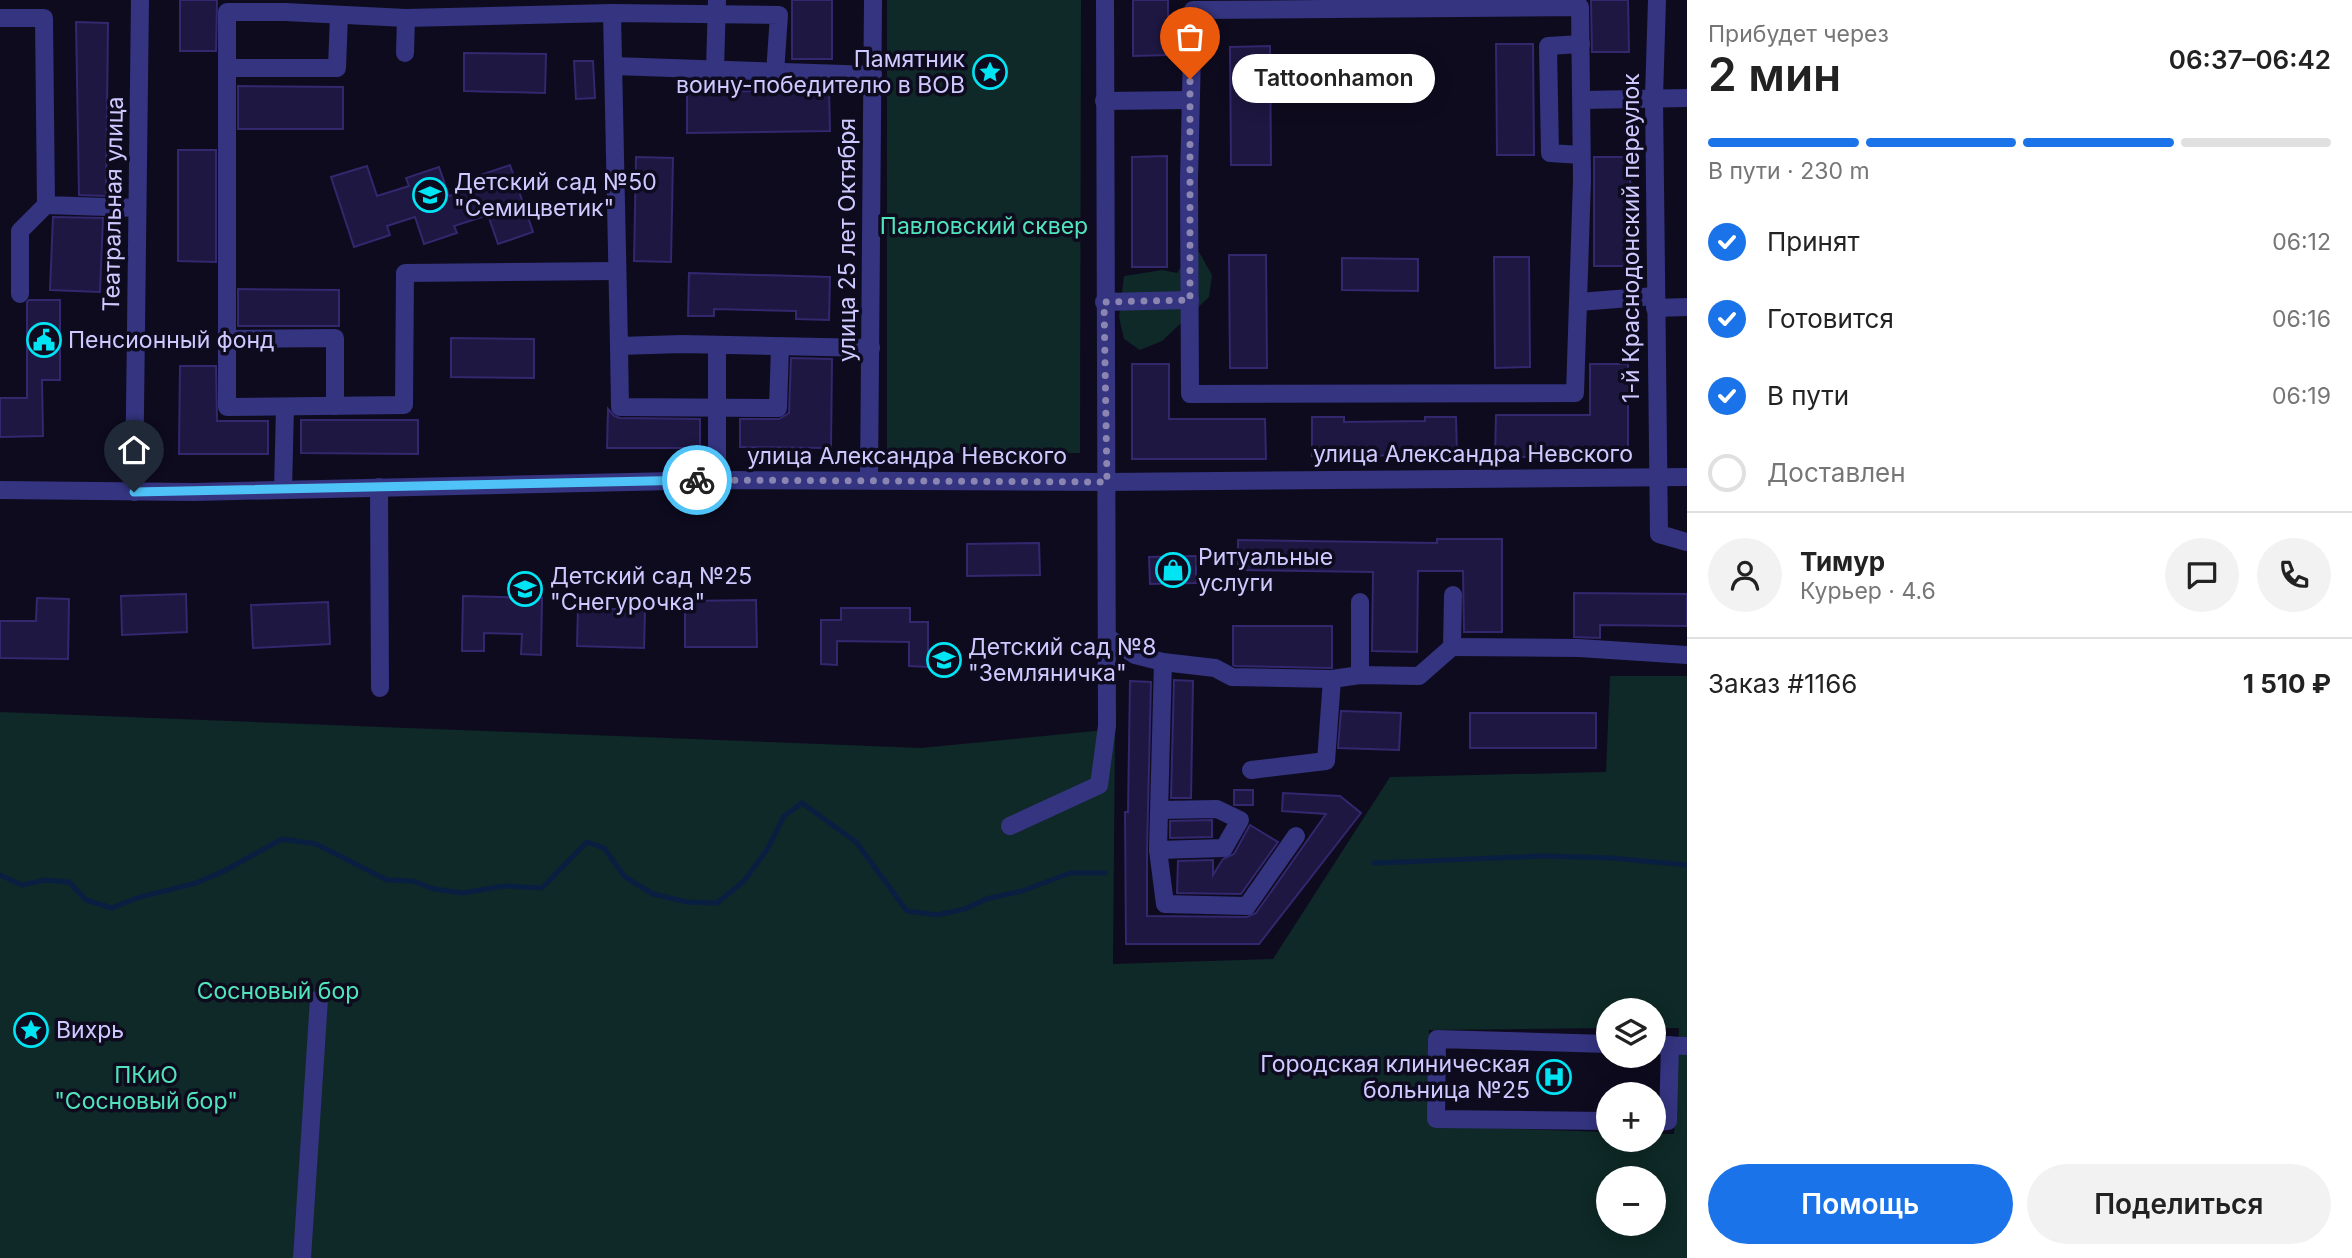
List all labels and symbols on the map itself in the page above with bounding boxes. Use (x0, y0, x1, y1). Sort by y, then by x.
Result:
pin (1160, 7, 1220, 79)
place label: Памятник воину-победителю в ВОВ (676, 45, 966, 99)
place icon: Памятник воину-победителю в ВОВ (971, 53, 1009, 91)
callout: Tattoonhamon (1232, 55, 1435, 104)
street label: 1-й Краснодонский переулок (1617, 73, 1645, 403)
street label: Театральная улица (97, 96, 129, 312)
street label: улица 25 лет Октября (833, 118, 861, 362)
place label: Детский сад №50 "Семицветик" (454, 168, 657, 222)
school or university icon: Детский сад №50 "Семицветик" (411, 176, 449, 214)
park label: Павловский сквер (880, 212, 1088, 240)
public building icon: Пенсионный фонд (25, 321, 63, 359)
place label: Пенсионный фонд (68, 326, 275, 354)
pin (104, 420, 164, 492)
street label: улица Александра Невского (1313, 440, 1633, 468)
street label: улица Александра Невского (747, 442, 1067, 470)
courier (662, 445, 732, 515)
place label: Ритуальные услуги (1198, 543, 1333, 597)
shop icon: Ритуальные услуги (1154, 551, 1192, 589)
place label: Детский сад №25 "Снегурочка" (550, 562, 752, 616)
school or university icon: Детский сад №25 "Снегурочка" (506, 570, 544, 608)
place label: Детский сад №8 "Земляничка" (968, 633, 1156, 687)
school or university icon: Детский сад №8 "Земляничка" (925, 641, 963, 679)
park label: Сосновый бор (197, 977, 359, 1005)
place icon: Вихрь (12, 1011, 50, 1049)
place label: Вихрь (56, 1016, 124, 1044)
place label: Городская клиническая больница №25 (1260, 1050, 1530, 1104)
hospital icon: Городская клиническая больница №25 (1535, 1058, 1573, 1096)
park label: ПКиО "Сосновый бор" (54, 1061, 238, 1115)

